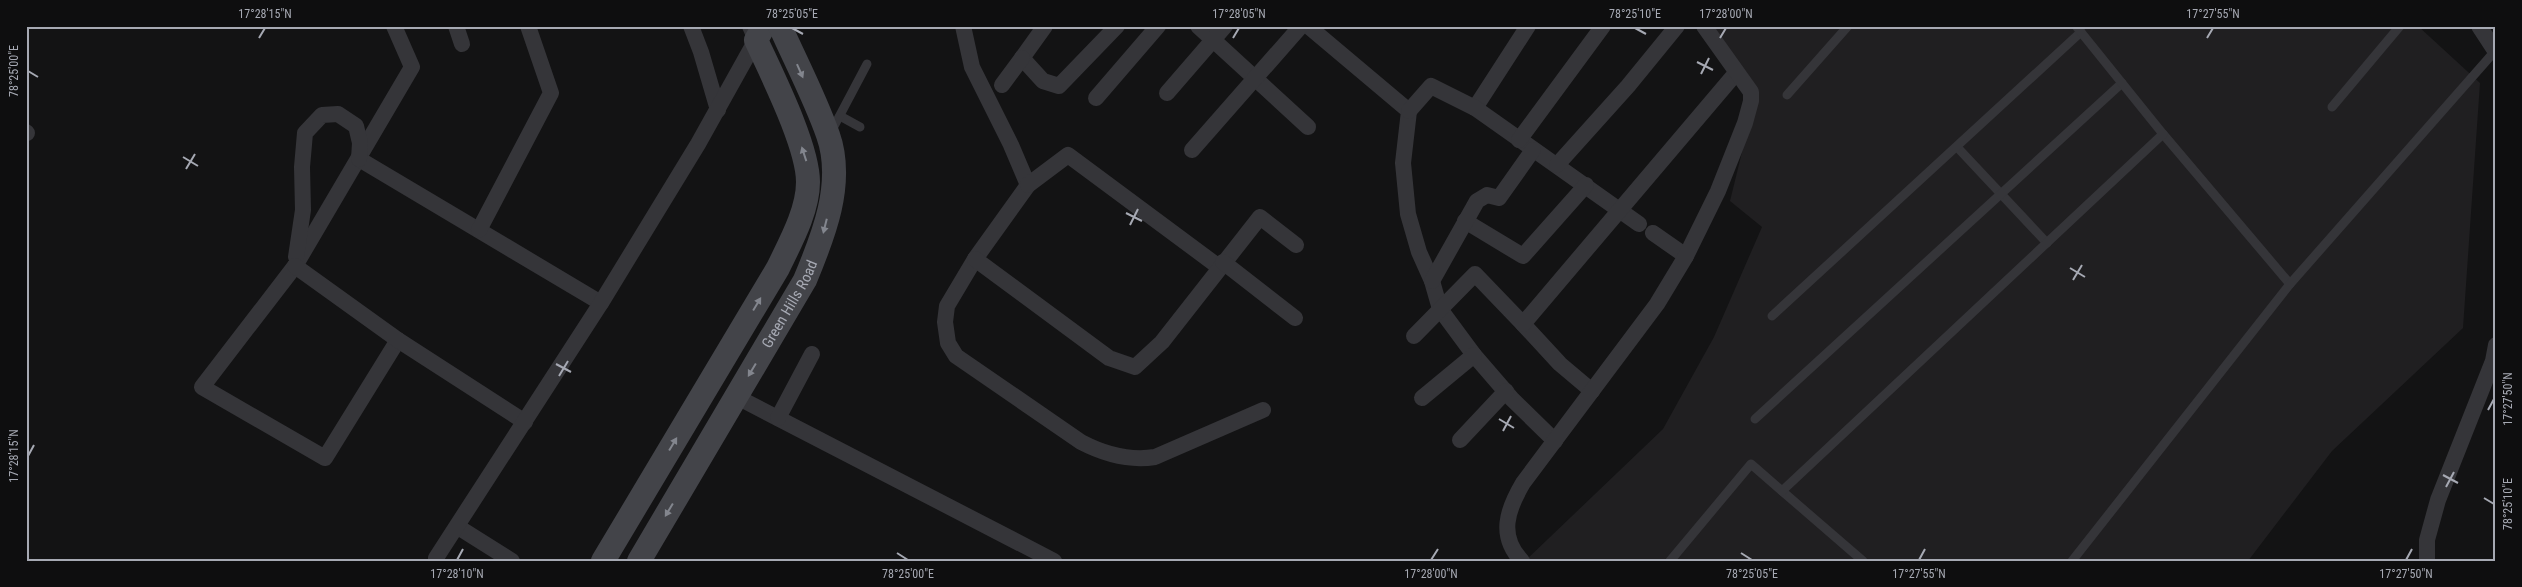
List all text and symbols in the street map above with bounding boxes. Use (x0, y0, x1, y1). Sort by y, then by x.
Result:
text: 17°28'15"N (238, 7, 292, 21)
text: 78°25'05"E (766, 7, 818, 21)
text: 17°28'05"N (1212, 7, 1266, 21)
text: 78°25'10"E (1609, 7, 1661, 21)
text: 17°28'00"N (1699, 7, 1753, 21)
text: 17°27'55"N (2186, 7, 2240, 21)
text: 78°25'00"E (7, 45, 21, 97)
one-way arrow (796, 64, 804, 78)
one-way arrow (799, 146, 807, 161)
one-way arrow (821, 218, 829, 234)
street label: Green Hills Road (758, 257, 821, 351)
one-way arrow (752, 298, 761, 311)
one-way arrow (748, 364, 757, 377)
text: 17°27'50"N (2501, 372, 2515, 426)
text: 17°28'15"N (7, 429, 21, 483)
one-way arrow (669, 437, 678, 450)
text: 78°25'10"E (2501, 478, 2515, 530)
one-way arrow (665, 504, 674, 517)
text: 17°28'10"N (430, 567, 484, 581)
text: 78°25'00"E (882, 567, 934, 581)
text: 17°28'00"N (1404, 567, 1458, 581)
text: 78°25'05"E (1726, 567, 1778, 581)
text: 17°27'55"N (1892, 567, 1946, 581)
text: 17°27'50"N (2379, 567, 2433, 581)

